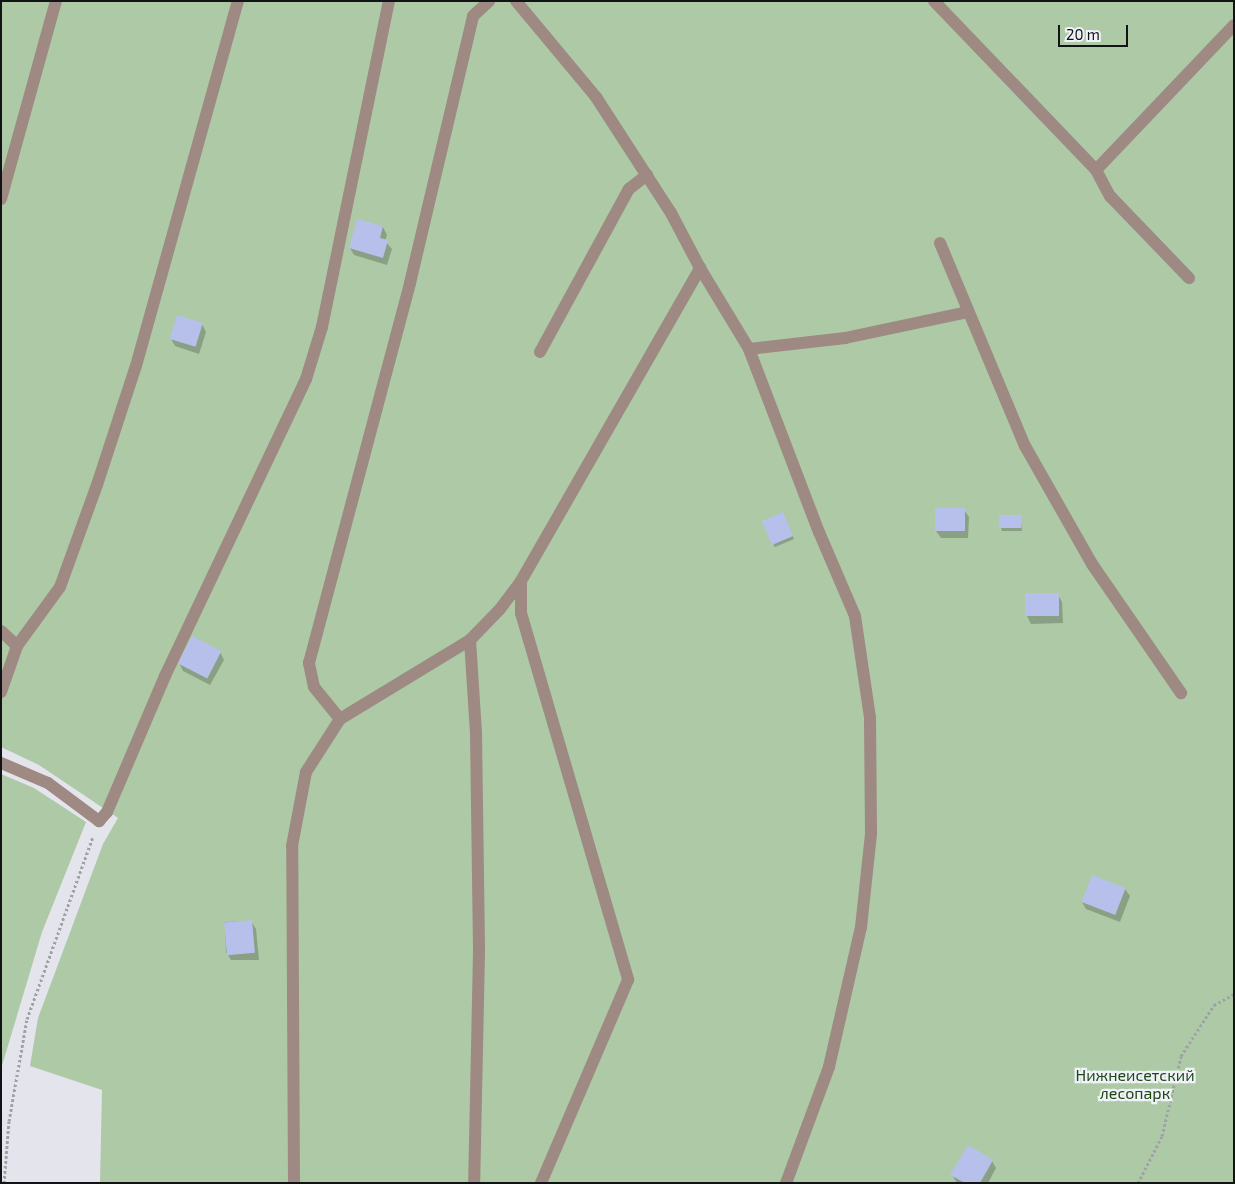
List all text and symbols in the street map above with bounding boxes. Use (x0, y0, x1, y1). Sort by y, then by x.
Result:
scale bar (1060, 15, 1130, 47)
text: 20 m (1066, 25, 1100, 43)
park label: Нижнеисетский лесопарк (1075, 1065, 1195, 1103)

